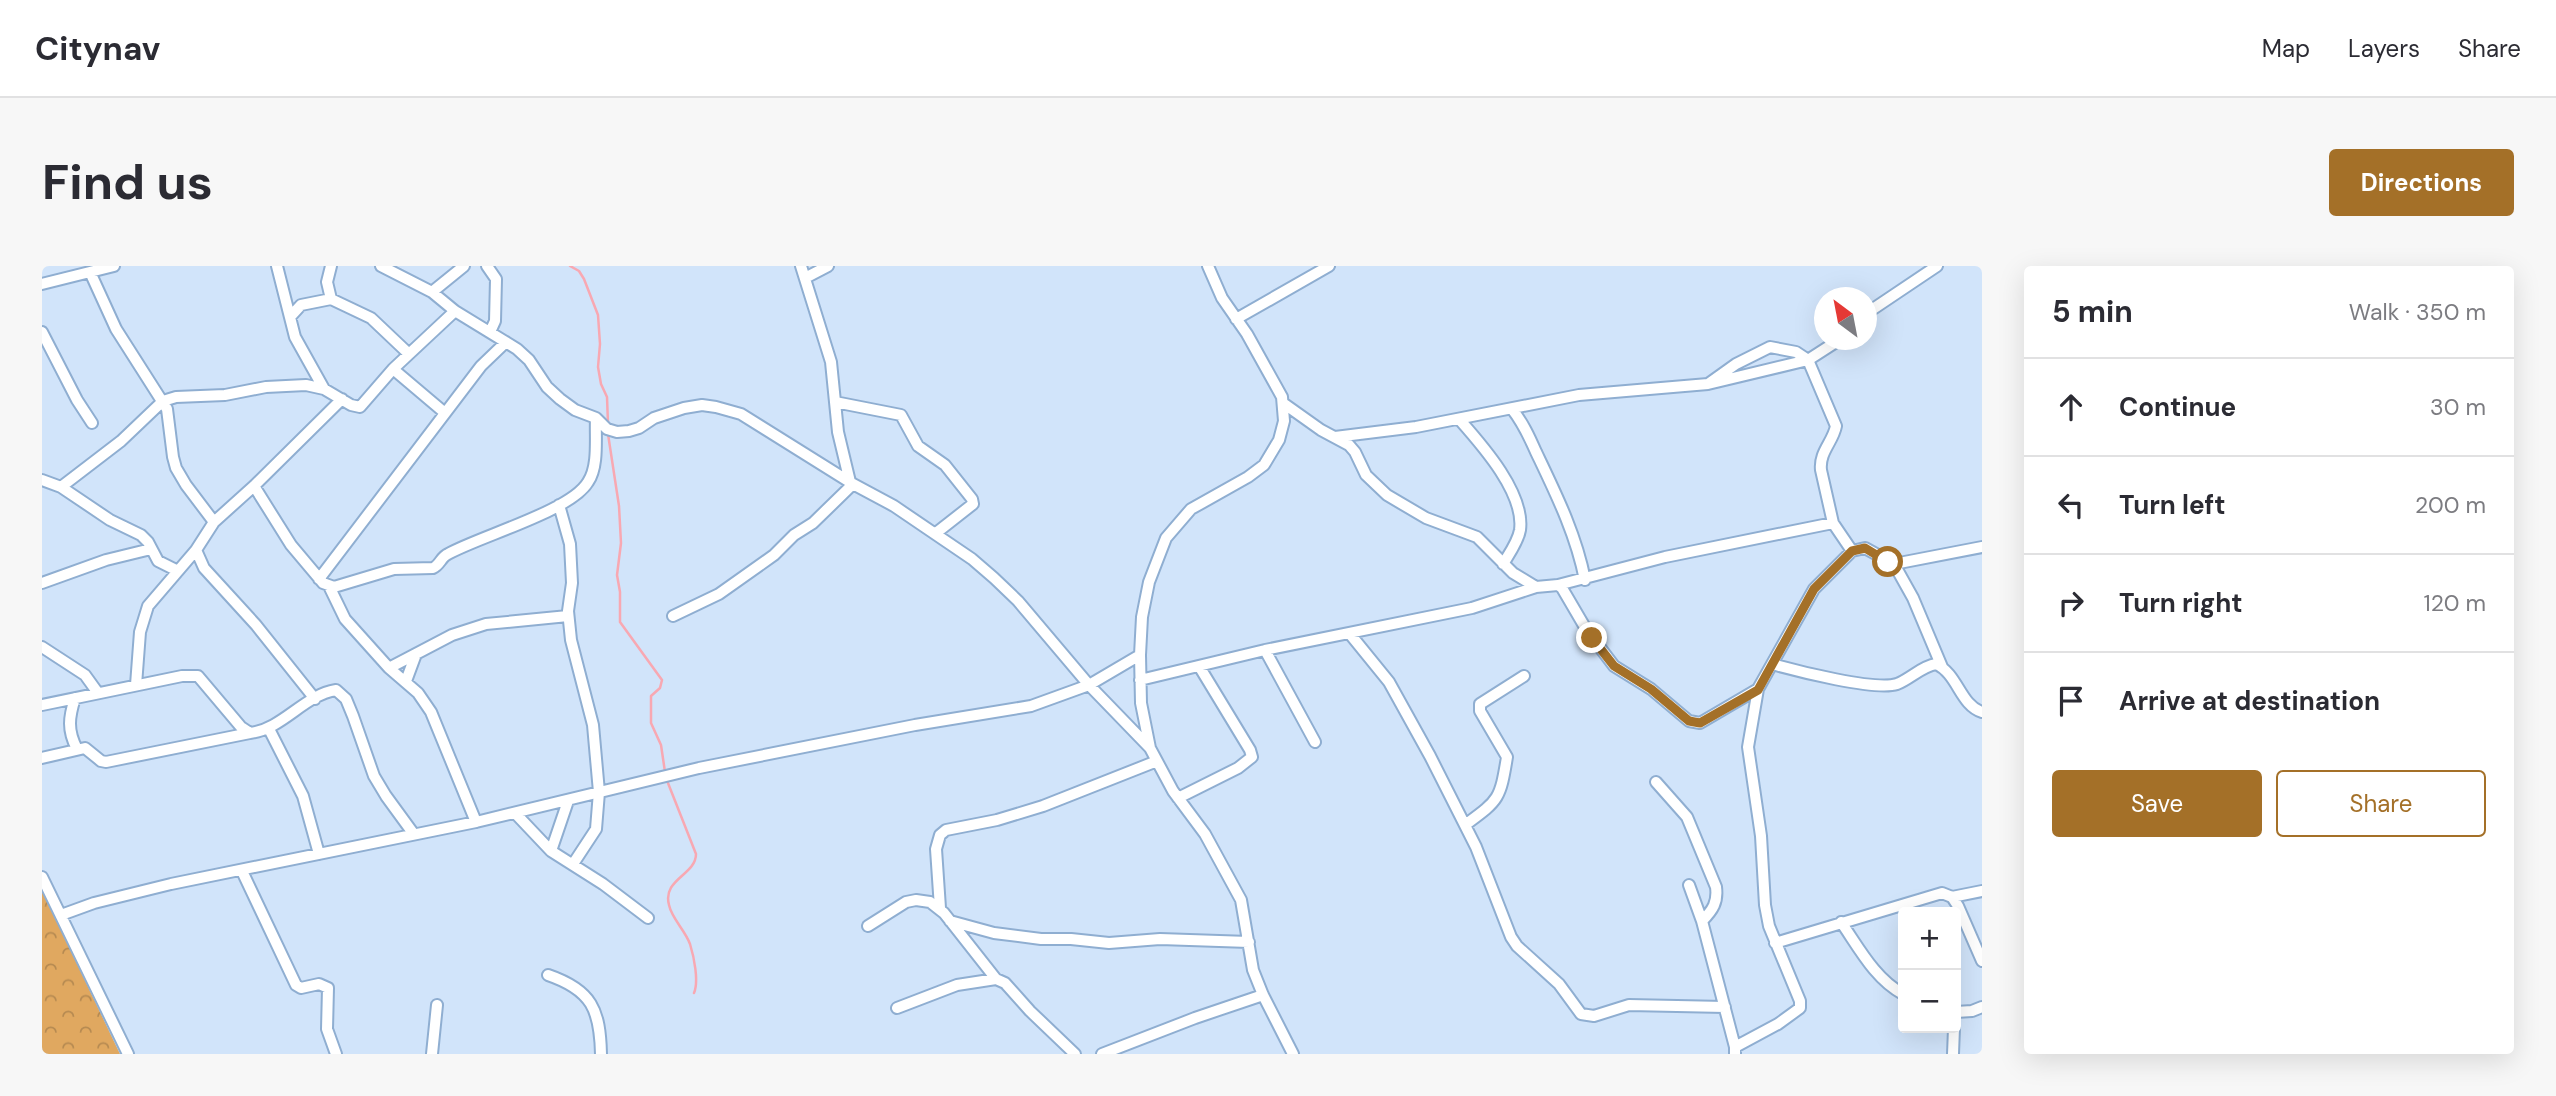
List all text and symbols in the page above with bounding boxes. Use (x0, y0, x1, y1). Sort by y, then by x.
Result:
text: Citynav (35, 27, 160, 70)
text: Map (2262, 33, 2310, 64)
text: Layers (2348, 33, 2420, 64)
text: Share (2458, 33, 2521, 64)
button: Directions (2329, 149, 2514, 216)
text: Find us (42, 150, 213, 214)
north arrow (1814, 287, 1877, 350)
text: 5 min (2052, 292, 2133, 331)
text: Walk · 350 m (2349, 297, 2486, 327)
icon: ahead (2052, 388, 2090, 426)
text: Continue (2119, 390, 2236, 424)
text: 30 m (2430, 392, 2486, 422)
icon: left (2052, 486, 2090, 524)
text: Turn left (2119, 488, 2226, 522)
text: 200 m (2415, 490, 2486, 520)
route start (1872, 546, 1903, 577)
icon: right (2052, 584, 2090, 622)
text: Turn right (2119, 586, 2243, 620)
text: 120 m (2423, 588, 2486, 618)
route end (1576, 622, 1607, 653)
icon: arrive (2052, 682, 2090, 720)
text: Arrive at destination (2119, 684, 2380, 718)
button: Save (2052, 770, 2262, 837)
button: Share (2276, 770, 2486, 837)
map controls (1898, 907, 1961, 1033)
button: + (1898, 907, 1961, 970)
button: − (1898, 970, 1961, 1033)

